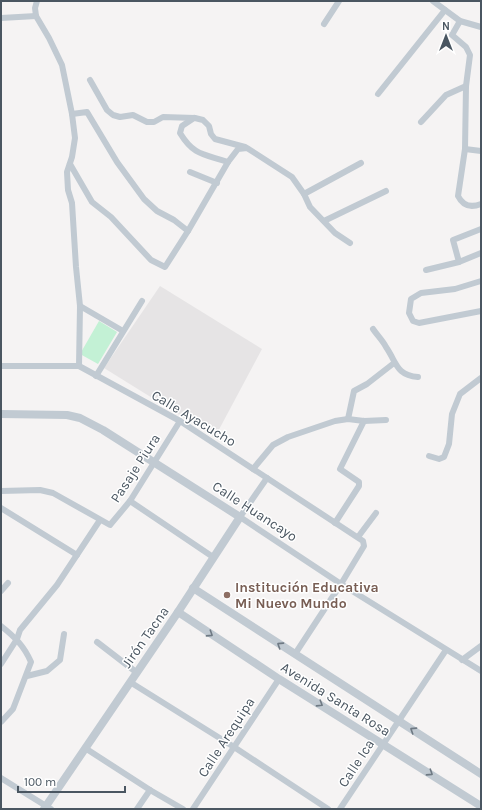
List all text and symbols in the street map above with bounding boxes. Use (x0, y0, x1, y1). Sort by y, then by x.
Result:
north arrow (426, 16, 466, 56)
text: N (442, 20, 450, 33)
street label: Calle Ayacucho (148, 387, 239, 450)
street label: Pasaje Piura (107, 431, 164, 506)
street label: Calle Huancayo (209, 478, 300, 545)
place label: Institución Educativa Mi Nuevo Mundo (235, 579, 379, 612)
marker: Institución Educativa Mi Nuevo Mundo (222, 590, 232, 600)
street label: Jirón Tacna (118, 603, 173, 671)
one-way arrow (206, 629, 213, 637)
one-way arrow (277, 642, 284, 649)
street label: Avenida Santa Rosa (278, 659, 394, 740)
street label: Calle Arequipa (194, 694, 259, 780)
one-way arrow (316, 699, 323, 707)
one-way arrow (410, 727, 417, 735)
street label: Calle Ica (335, 736, 378, 790)
scale bar (18, 768, 125, 794)
one-way arrow (426, 768, 433, 776)
text: 100 m (24, 775, 56, 789)

